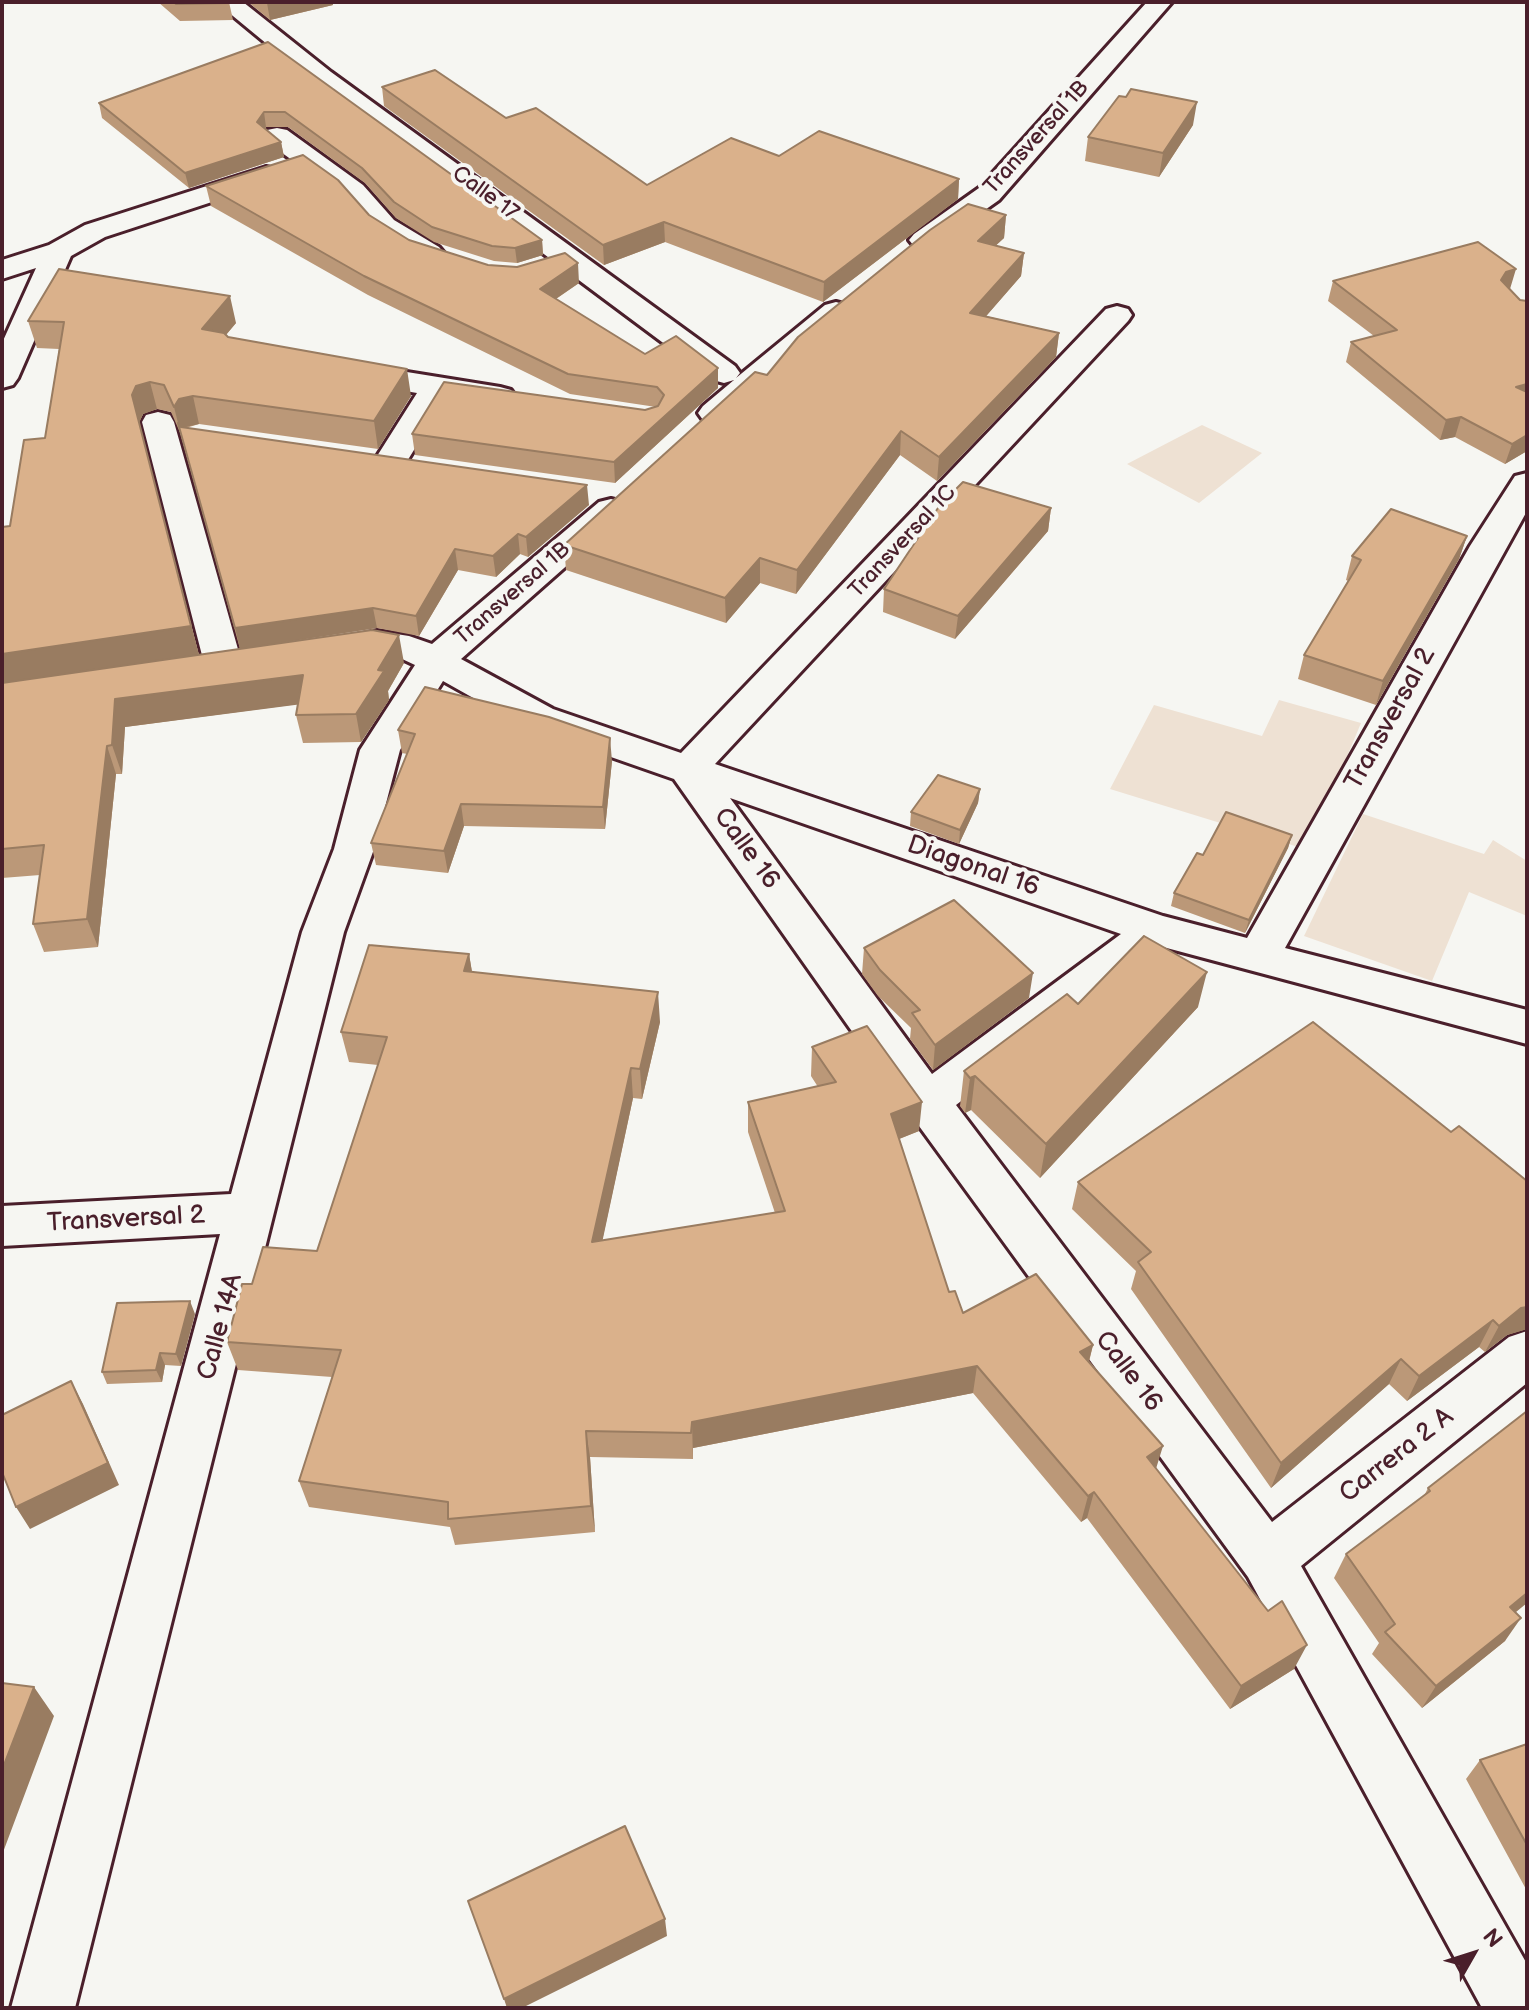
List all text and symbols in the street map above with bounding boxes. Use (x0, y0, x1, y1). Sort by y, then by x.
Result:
street label: Transversal 1B (979, 75, 1095, 201)
street label: Calle 17 (446, 161, 524, 227)
street label: Transversal 1C (844, 480, 962, 604)
street label: Transversal 1B (450, 537, 576, 651)
street label: Transversal 2 (1339, 642, 1443, 796)
street label: Calle 16 (706, 802, 786, 896)
street label: Diagonal 16 (903, 830, 1043, 904)
street label: Transversal 2 (46, 1200, 206, 1240)
street label: Calle 14A (192, 1270, 250, 1384)
street label: Calle 16 (1088, 1325, 1168, 1419)
street label: Carrera 2 A (1334, 1402, 1460, 1510)
north arrow (1433, 1914, 1513, 1994)
text: N (1476, 1924, 1508, 1954)

